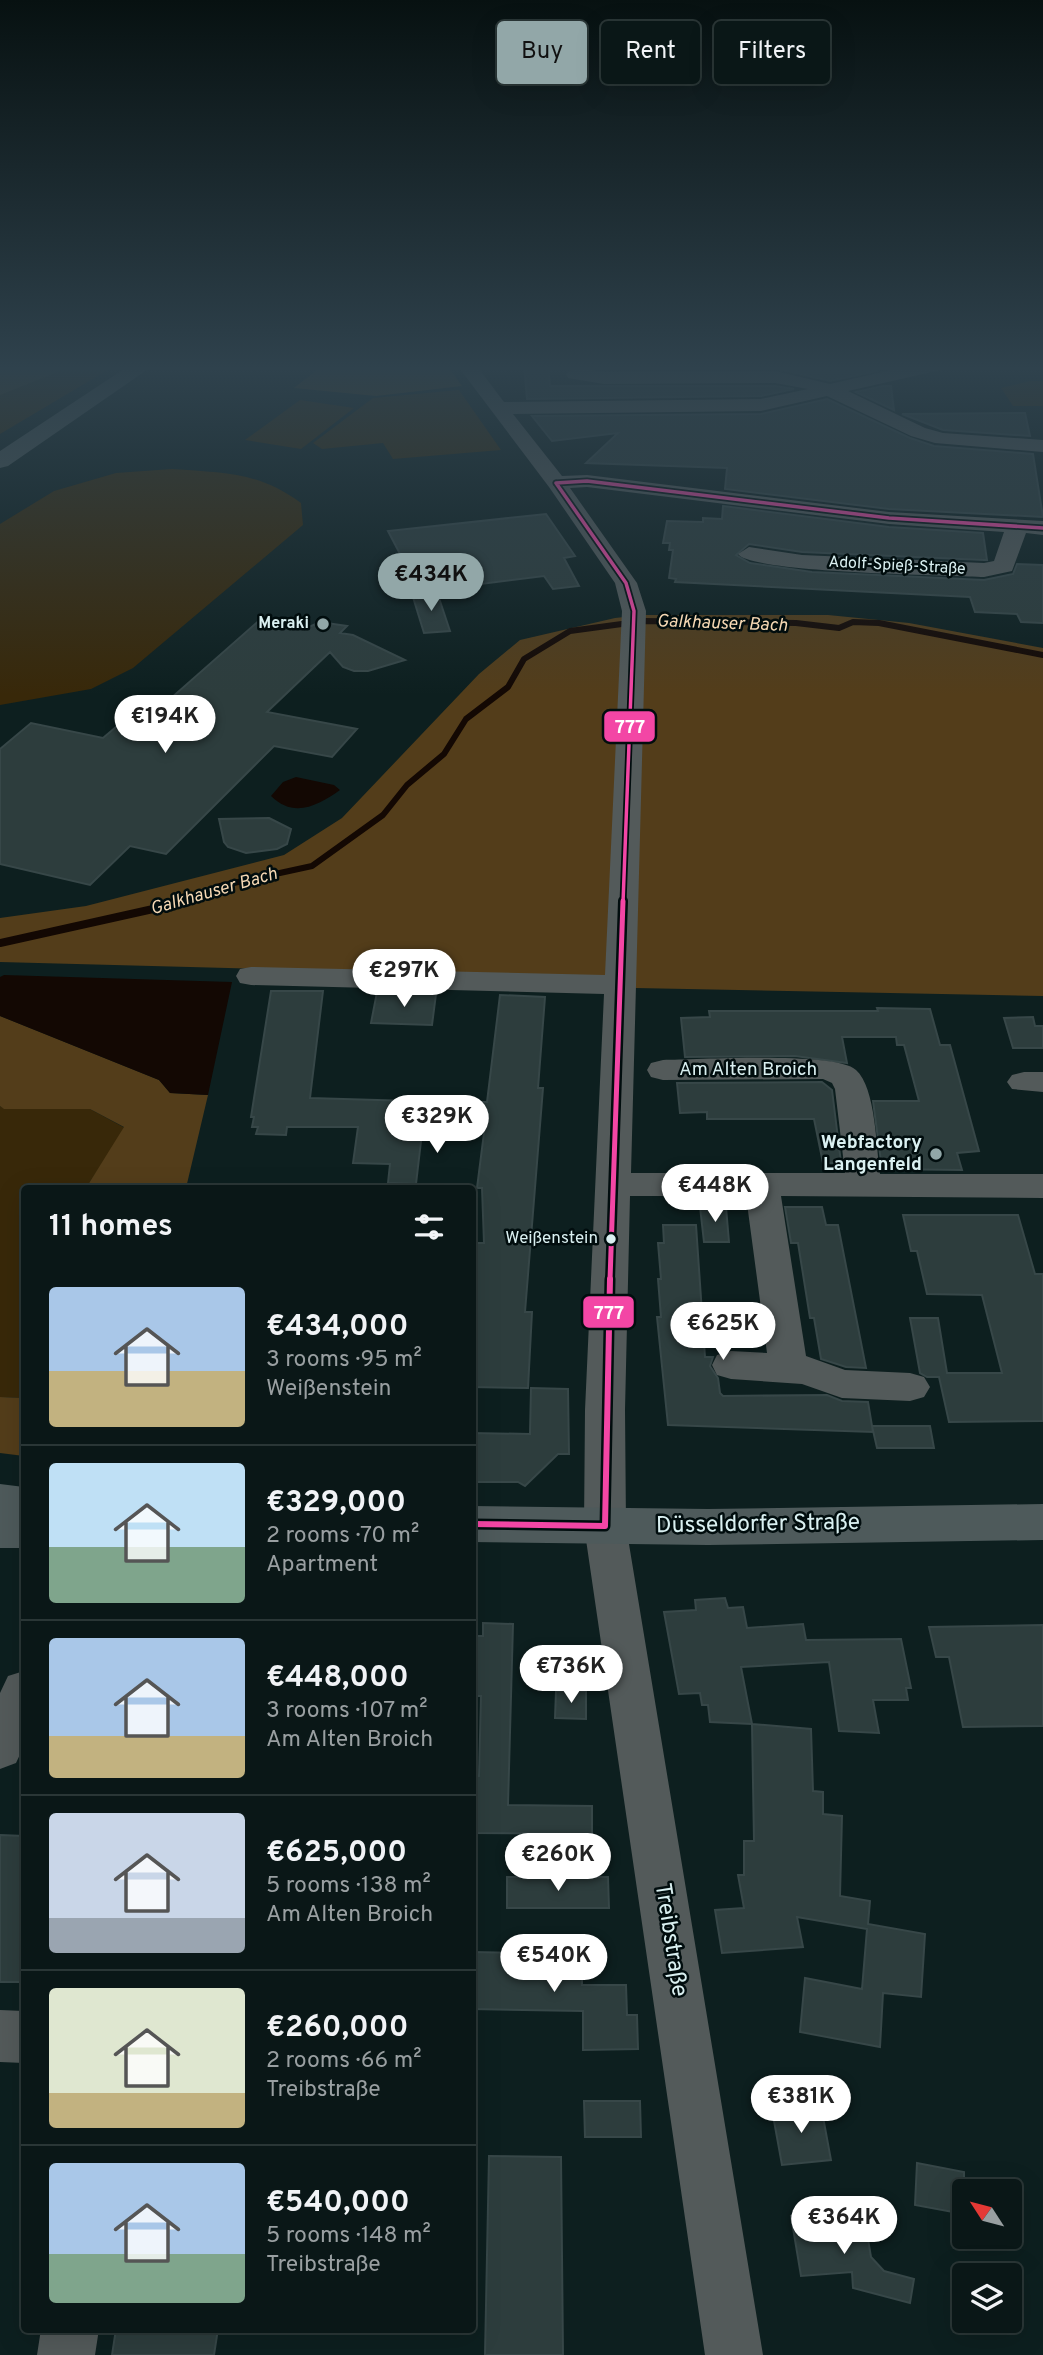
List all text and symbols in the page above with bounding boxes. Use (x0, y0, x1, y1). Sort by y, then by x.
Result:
chip: Buy (497, 21, 587, 84)
chip: Rent (601, 21, 700, 84)
chip: Filters (714, 21, 830, 84)
street label: Adolf-Spieß-Straße (828, 552, 966, 580)
pin: €434K (382, 554, 480, 613)
text: €434K (394, 561, 468, 590)
water label: Galkhauser Bach (656, 610, 788, 638)
place label: Meraki (258, 614, 309, 634)
marker: Meraki (315, 616, 331, 632)
pin: €194K (116, 696, 214, 755)
text: €194K (131, 703, 200, 732)
line badge: 777 (603, 710, 656, 743)
text: 777 (615, 716, 645, 740)
water label: Galkhauser Bach (148, 863, 280, 921)
pin: €297K (355, 950, 453, 1009)
text: €297K (369, 957, 439, 986)
street label: Am Alten Broich (679, 1058, 817, 1082)
pin: €329K (388, 1096, 486, 1155)
text: €329K (401, 1103, 473, 1132)
place label: Webfactory Langenfeld (821, 1131, 922, 1177)
marker: Webfactory Langenfeld (928, 1146, 944, 1162)
pin: €448K (666, 1164, 764, 1224)
text: €448K (678, 1172, 752, 1201)
icon: filters (410, 1208, 448, 1246)
text: 11 homes (49, 1209, 173, 1246)
place label: Weißenstein (505, 1228, 598, 1250)
marker: Weißenstein (604, 1232, 618, 1246)
line badge: 777 (582, 1295, 635, 1329)
text: 777 (594, 1302, 624, 1326)
pin: €625K (674, 1302, 772, 1362)
text: €434,000 (266, 1309, 408, 1346)
text: €625K (686, 1310, 760, 1339)
icon: home (105, 1315, 189, 1399)
text: 3 rooms · 95 m² (266, 1346, 422, 1375)
text: Weißenstein (266, 1375, 392, 1404)
text: €329,000 (266, 1485, 406, 1522)
icon: home (105, 1491, 189, 1575)
street label: Düsseldorfer Straße (656, 1509, 860, 1541)
text: 2 rooms · 70 m² (266, 1522, 419, 1551)
text: Apartment (266, 1551, 378, 1580)
pin: €736K (522, 1646, 620, 1705)
text: €736K (536, 1653, 606, 1682)
text: €448,000 (266, 1660, 409, 1697)
icon: home (105, 1666, 189, 1750)
text: 3 rooms · 107 m² (266, 1697, 428, 1726)
text: Am Alten Broich (266, 1726, 433, 1755)
pin: €260K (509, 1834, 607, 1893)
text: €625,000 (266, 1835, 407, 1872)
icon: home (105, 1841, 189, 1925)
text: €260K (521, 1841, 595, 1870)
text: 5 rooms · 138 m² (266, 1872, 431, 1901)
street label: Treibstraße (647, 1881, 693, 1999)
text: Am Alten Broich (266, 1901, 433, 1930)
pin: €540K (505, 1934, 603, 1994)
text: €540K (516, 1942, 592, 1971)
text: €260,000 (266, 2010, 408, 2047)
icon: home (105, 2016, 189, 2100)
text: 2 rooms · 66 m² (266, 2047, 422, 2076)
text: Treibstraße (266, 2076, 381, 2105)
pin: €381K (752, 2076, 850, 2135)
text: €381K (767, 2083, 835, 2112)
north arrow (952, 2179, 1022, 2249)
map controls (952, 2179, 1022, 2333)
text: €540,000 (266, 2185, 410, 2222)
icon: home (105, 2191, 189, 2275)
pin: €364K (795, 2196, 893, 2256)
text: €364K (807, 2204, 881, 2233)
text: 5 rooms · 148 m² (266, 2222, 431, 2251)
text: Treibstraße (266, 2251, 381, 2280)
button: layers (952, 2263, 1022, 2333)

